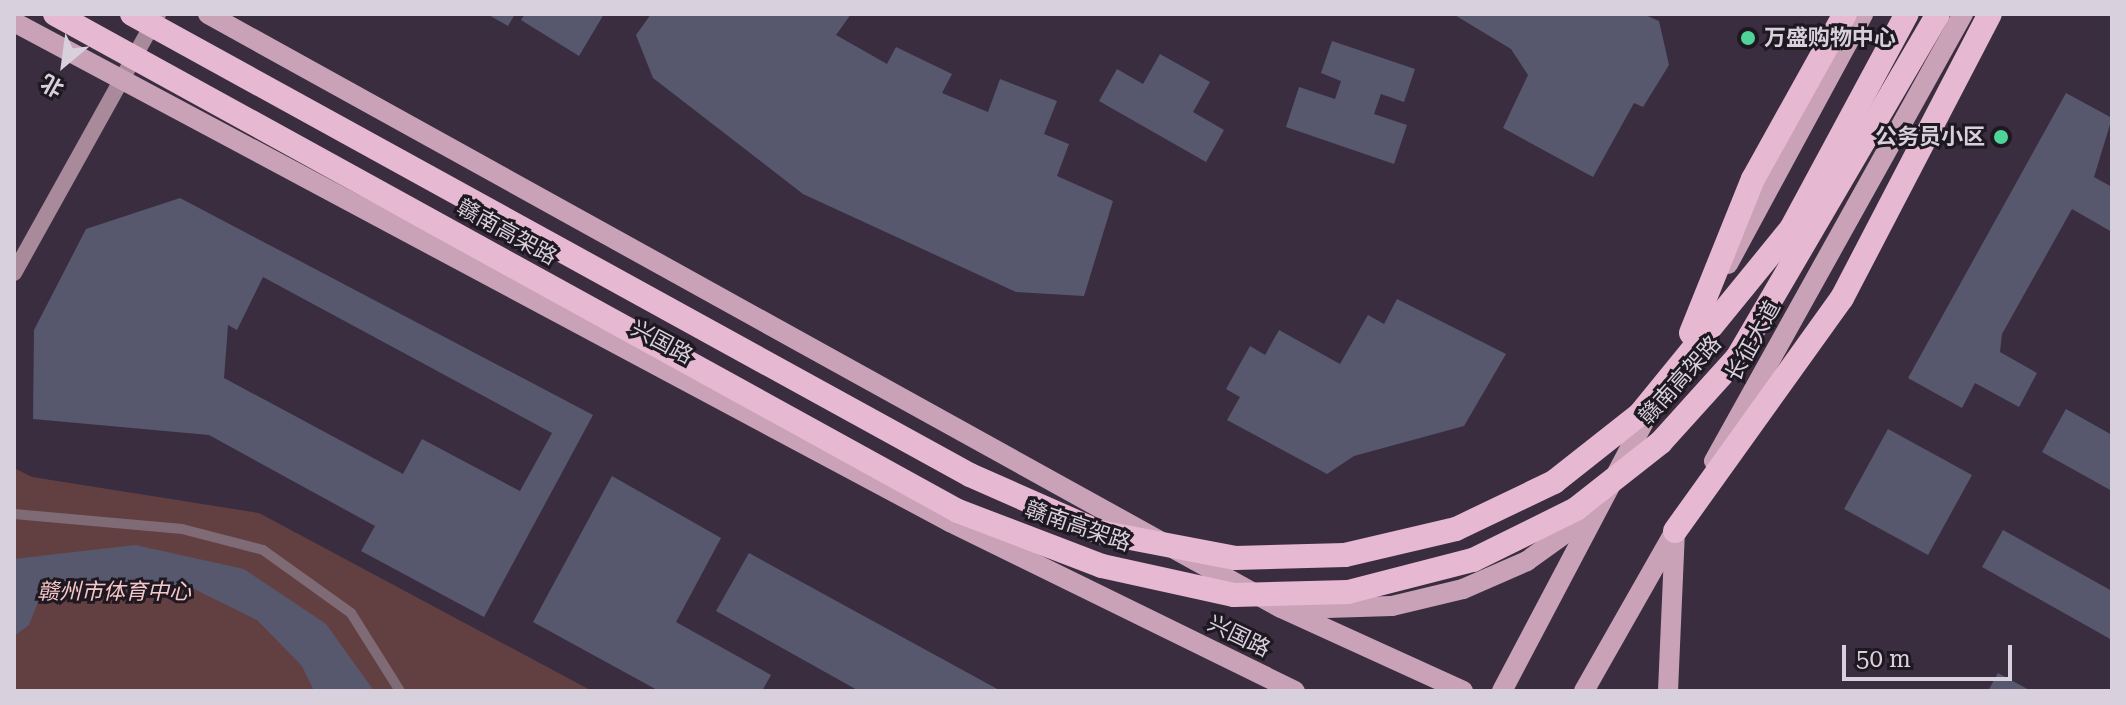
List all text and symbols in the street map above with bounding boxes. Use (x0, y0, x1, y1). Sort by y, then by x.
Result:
north arrow (24, 24, 104, 104)
place label: 万盛购物中心 (1764, 25, 1896, 51)
marker: 万盛购物中心 (1739, 29, 1757, 47)
text: 北 (36, 69, 68, 102)
place label: 公务员小区 (1875, 124, 1985, 150)
marker: 公务员小区 (1992, 128, 2010, 146)
street label: 赣南高架路 (452, 194, 562, 270)
street label: 长征大道 (1720, 296, 1786, 386)
street label: 兴国路 (627, 315, 697, 369)
street label: 赣南高架路 (1633, 330, 1727, 430)
street label: 赣南高架路 (1022, 496, 1134, 556)
park label: 赣州市体育中心 (37, 579, 191, 605)
street label: 兴国路 (1204, 610, 1274, 662)
scale bar (1846, 629, 2016, 679)
text: 50 m (1856, 645, 1911, 673)

